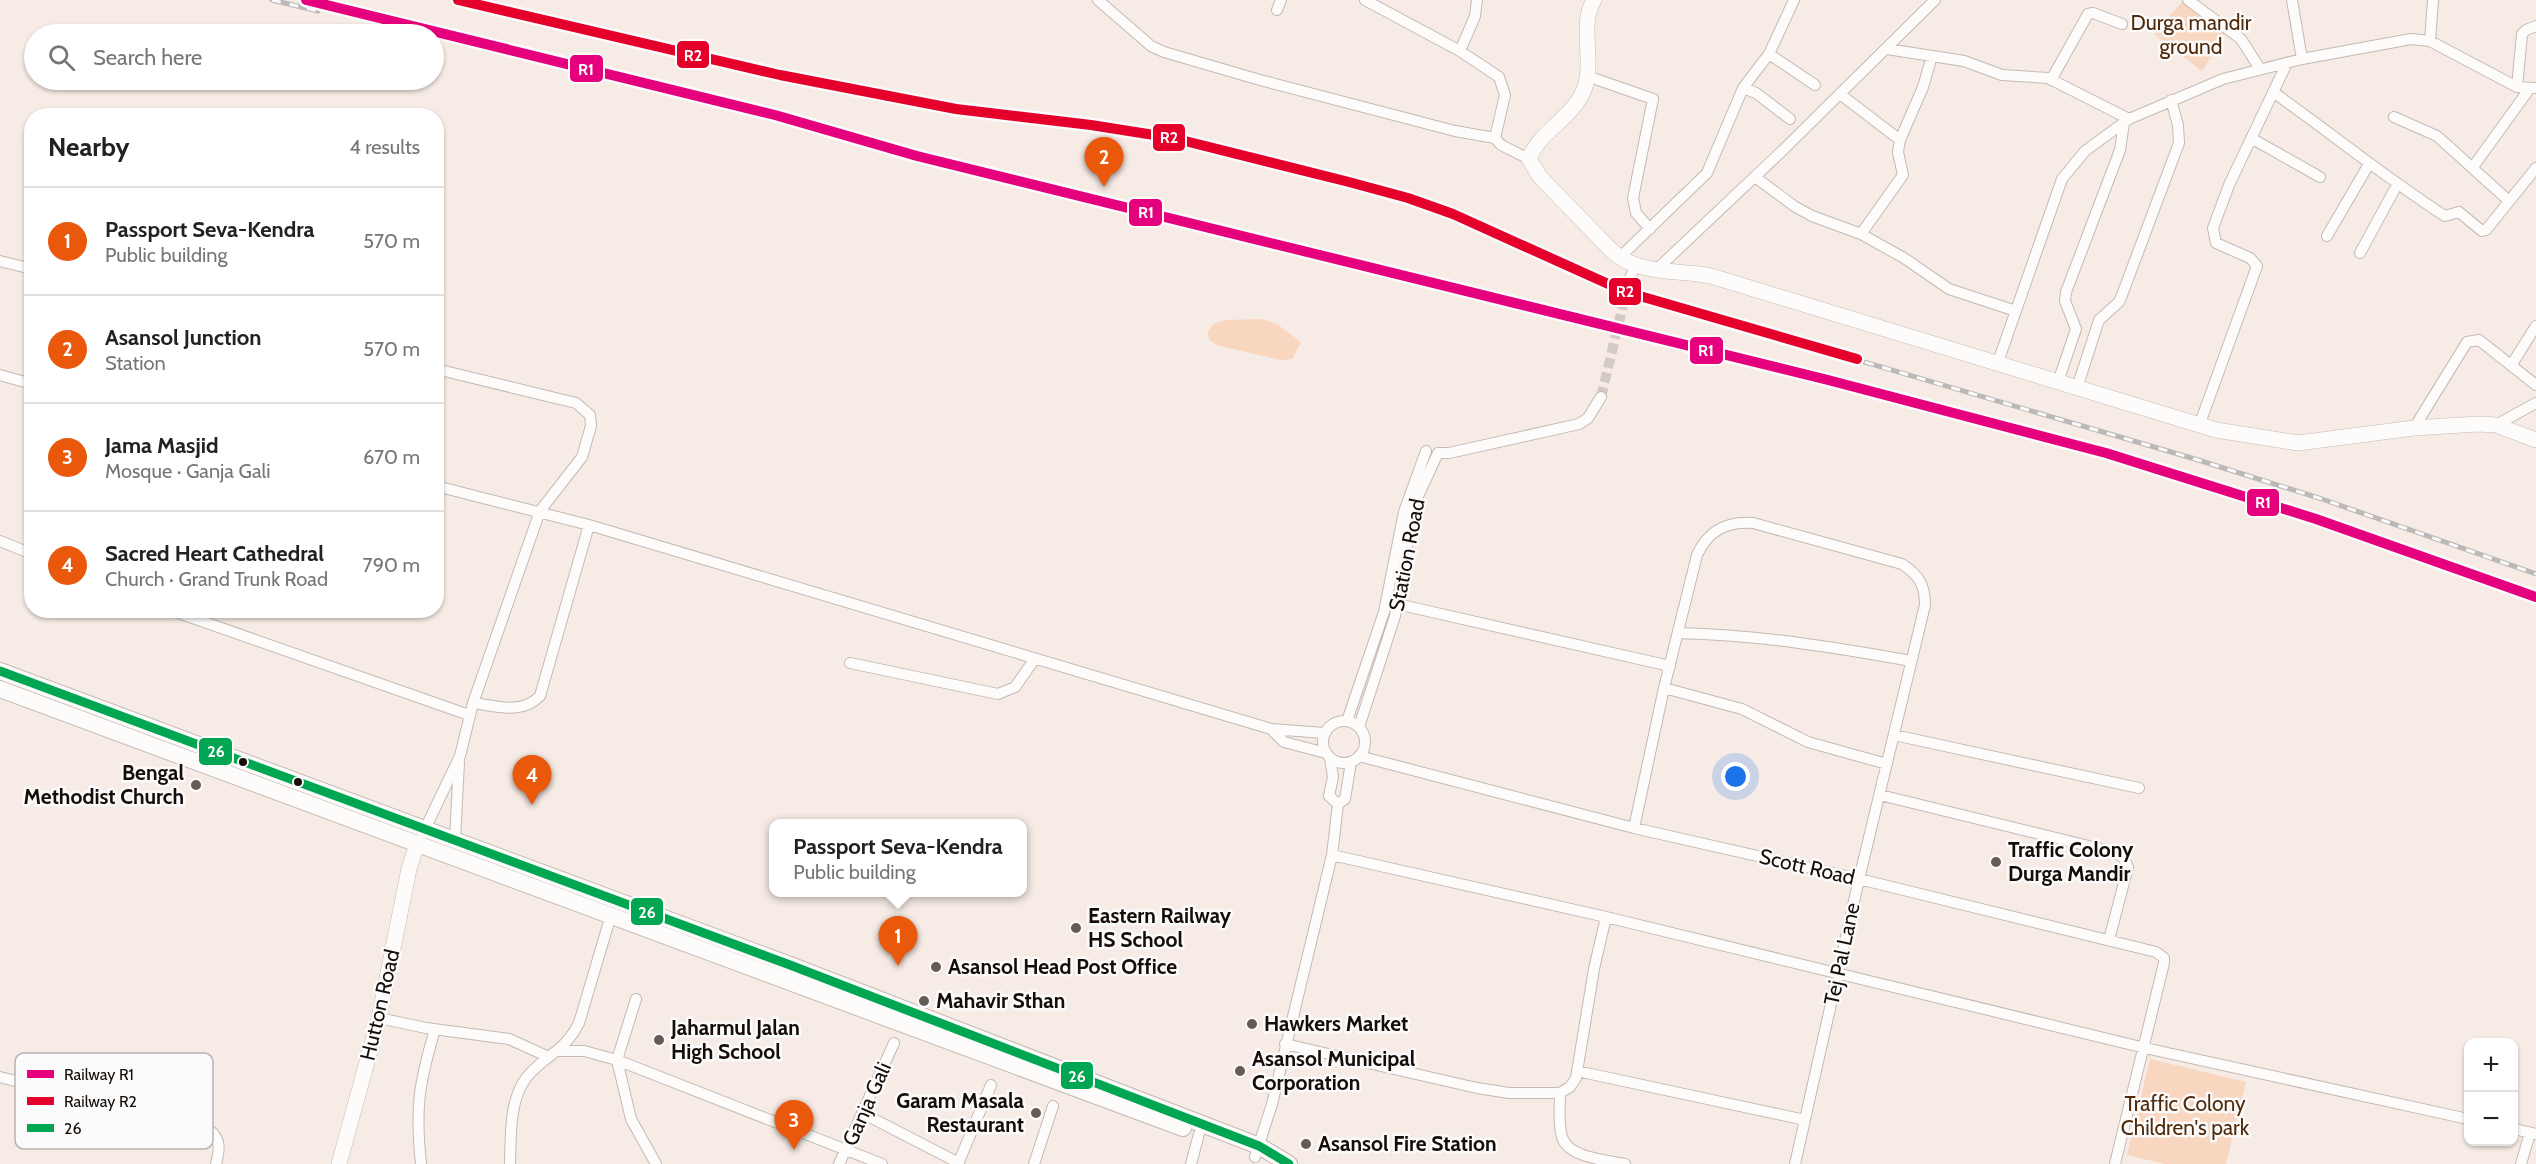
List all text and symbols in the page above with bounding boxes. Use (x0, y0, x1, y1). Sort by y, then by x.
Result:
park label: Durga mandir ground (2131, 10, 2252, 59)
search box (24, 24, 444, 90)
line badge: R2 (676, 40, 710, 69)
icon: search (45, 41, 78, 74)
text: Search here (93, 44, 202, 71)
text: R2 (684, 46, 702, 65)
line badge: R1 (569, 54, 604, 83)
text: R1 (578, 60, 594, 79)
line badge: R2 (1152, 123, 1186, 152)
text: R2 (1160, 128, 1178, 147)
text: Nearby (48, 131, 129, 163)
text: 4 results (349, 135, 420, 159)
pin: 2 (1084, 138, 1124, 187)
line badge: R1 (1128, 198, 1163, 227)
text: R1 (1138, 203, 1154, 222)
text: Passport Seva-Kendra (105, 216, 314, 243)
text: 1 (64, 229, 71, 253)
text: 570 m (363, 229, 420, 253)
text: Public building (105, 243, 227, 267)
line badge: R2 (1608, 277, 1642, 306)
text: R2 (1616, 282, 1634, 301)
text: Asansol Junction (105, 324, 262, 351)
line badge: R1 (1689, 336, 1724, 365)
text: 2 (62, 337, 73, 361)
text: 570 m (363, 337, 420, 361)
text: R1 (1698, 341, 1714, 360)
text: Station (105, 351, 166, 375)
text: Jama Masjid (105, 432, 219, 459)
text: 3 (62, 445, 73, 469)
text: 670 m (363, 445, 420, 469)
text: Mosque · Ganja Gali (105, 459, 270, 483)
line badge: R1 (2246, 488, 2280, 517)
text: R1 (2255, 493, 2271, 512)
street label: Station Road (1383, 497, 1430, 613)
text: Sacred Heart Cathedral (105, 540, 324, 567)
text: 4 (61, 553, 74, 577)
text: 790 m (363, 553, 420, 577)
text: Church · Grand Trunk Road (105, 567, 328, 591)
line badge: 26 (198, 737, 233, 766)
text: 26 (207, 742, 225, 761)
unlabelled marker (237, 756, 249, 768)
pin: 4 (512, 756, 552, 805)
place label: Bengal Methodist Church (24, 760, 184, 809)
your location (1721, 762, 1750, 791)
unlabelled marker (292, 776, 304, 788)
marker: Bengal Methodist Church (189, 778, 203, 792)
popup (769, 819, 1027, 897)
text: Passport Seva-Kendra (793, 833, 1003, 860)
place label: Traffic Colony Durga Mandir (2008, 837, 2134, 886)
street label: Scott Road (1757, 843, 1857, 890)
marker: Traffic Colony Durga Mandir (1989, 855, 2003, 869)
text: Public building (793, 860, 916, 884)
line badge: 26 (630, 897, 664, 926)
street label: Tej Pal Lane (1818, 900, 1866, 1008)
text: 26 (638, 903, 656, 922)
place label: Eastern Railway HS School (1088, 903, 1232, 952)
pin: 1 (878, 916, 918, 966)
marker: Eastern Railway HS School (1069, 921, 1083, 935)
street label: Hutton Road (355, 947, 404, 1063)
place label: Asansol Head Post Office (948, 954, 1177, 979)
marker: Asansol Head Post Office (929, 960, 943, 974)
place label: Mahavir Sthan (936, 988, 1065, 1013)
marker: Mahavir Sthan (917, 994, 931, 1008)
place label: Hawkers Market (1264, 1011, 1408, 1036)
place label: Jaharmul Jalan High School (670, 1015, 800, 1064)
marker: Hawkers Market (1245, 1017, 1259, 1031)
marker: Jaharmul Jalan High School (652, 1033, 666, 1047)
map controls (2464, 1038, 2518, 1146)
button: + (2464, 1038, 2518, 1092)
place label: Asansol Municipal Corporation (1252, 1046, 1416, 1095)
legend (15, 1053, 213, 1149)
street label: Ganja Gali (837, 1058, 897, 1150)
line badge: 26 (1060, 1061, 1094, 1090)
marker: Asansol Municipal Corporation (1233, 1064, 1247, 1078)
text: Railway R1 (64, 1065, 134, 1084)
text: 26 (1068, 1067, 1086, 1086)
place label: Garam Masala Restaurant (896, 1088, 1025, 1137)
park label: Traffic Colony Children's park (2121, 1091, 2250, 1140)
text: Railway R2 (64, 1092, 137, 1111)
button: − (2464, 1092, 2518, 1146)
pin: 3 (774, 1100, 814, 1150)
marker: Garam Masala Restaurant (1029, 1106, 1043, 1120)
text: 26 (64, 1119, 81, 1138)
place label: Asansol Fire Station (1318, 1131, 1497, 1156)
marker: Asansol Fire Station (1299, 1137, 1313, 1151)

